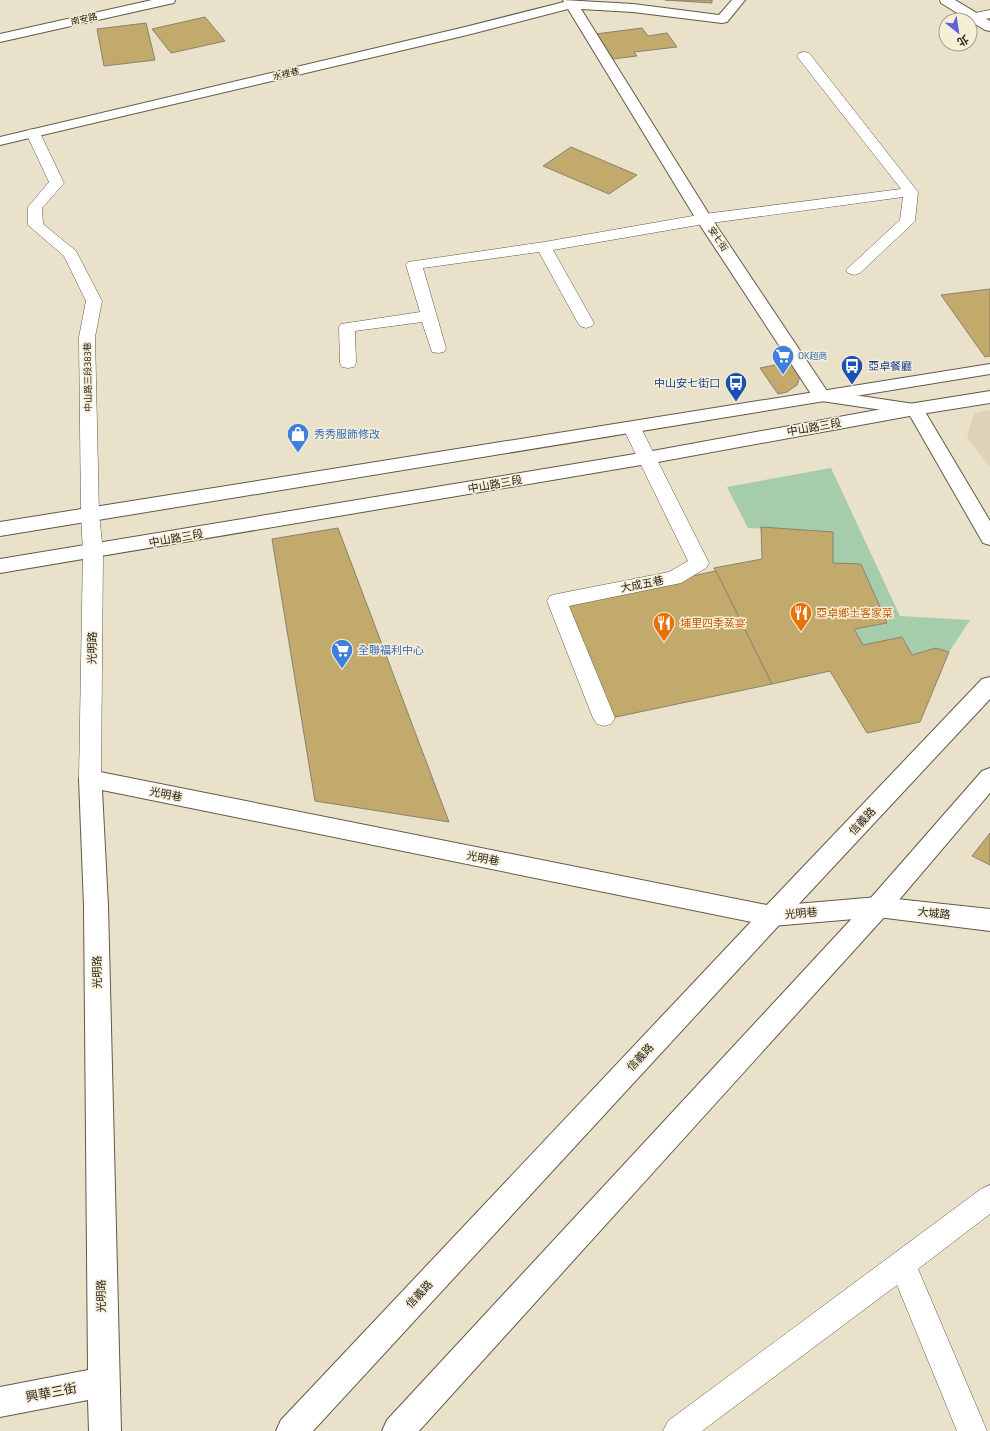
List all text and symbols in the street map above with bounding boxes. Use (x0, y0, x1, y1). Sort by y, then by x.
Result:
street label: 南安路 (69, 10, 98, 27)
north arrow (938, 12, 978, 52)
text: 北 (955, 33, 971, 49)
street label: 水裡巷 (271, 65, 300, 82)
street label: 安七街 (706, 224, 731, 253)
street label: 中山路三段383巷 (81, 342, 94, 412)
supermarket icon: OK超商 (770, 343, 796, 376)
place label: OK超商 (798, 350, 827, 361)
bus stop icon: 亞卓餐廳 (839, 353, 865, 386)
place label: 亞卓餐廳 (868, 359, 912, 372)
bus stop icon: 中山安七街口 (723, 370, 749, 403)
place label: 中山安七街口 (654, 376, 720, 389)
street label: 中山路三段 (786, 415, 842, 438)
shop icon: 秀秀服飾修改 (285, 421, 311, 454)
place label: 秀秀服飾修改 (314, 427, 380, 440)
street label: 中山路三段 (467, 472, 523, 495)
street label: 中山路三段 (148, 526, 204, 549)
street label: 大成五巷 (619, 573, 665, 594)
restaurant icon: 亞卓鄉土客家菜 (788, 600, 814, 633)
place label: 亞卓鄉土客家菜 (816, 606, 893, 619)
restaurant icon: 埔里四季蒸宴 (651, 610, 677, 643)
place label: 埔里四季蒸宴 (680, 616, 746, 629)
street label: 光明路 (85, 631, 98, 665)
supermarket icon: 全聯福利中心 (329, 637, 355, 670)
place label: 全聯福利中心 (358, 643, 424, 656)
street label: 光明巷 (149, 784, 184, 803)
street label: 信義路 (846, 804, 878, 837)
street label: 光明巷 (466, 848, 501, 867)
street label: 大城路 (917, 904, 951, 921)
street label: 光明巷 (784, 905, 818, 920)
street label: 光明路 (90, 955, 103, 989)
street label: 信義路 (624, 1040, 656, 1073)
street label: 信義路 (403, 1277, 435, 1310)
street label: 光明路 (94, 1279, 107, 1313)
street label: 興華三街 (24, 1379, 78, 1405)

